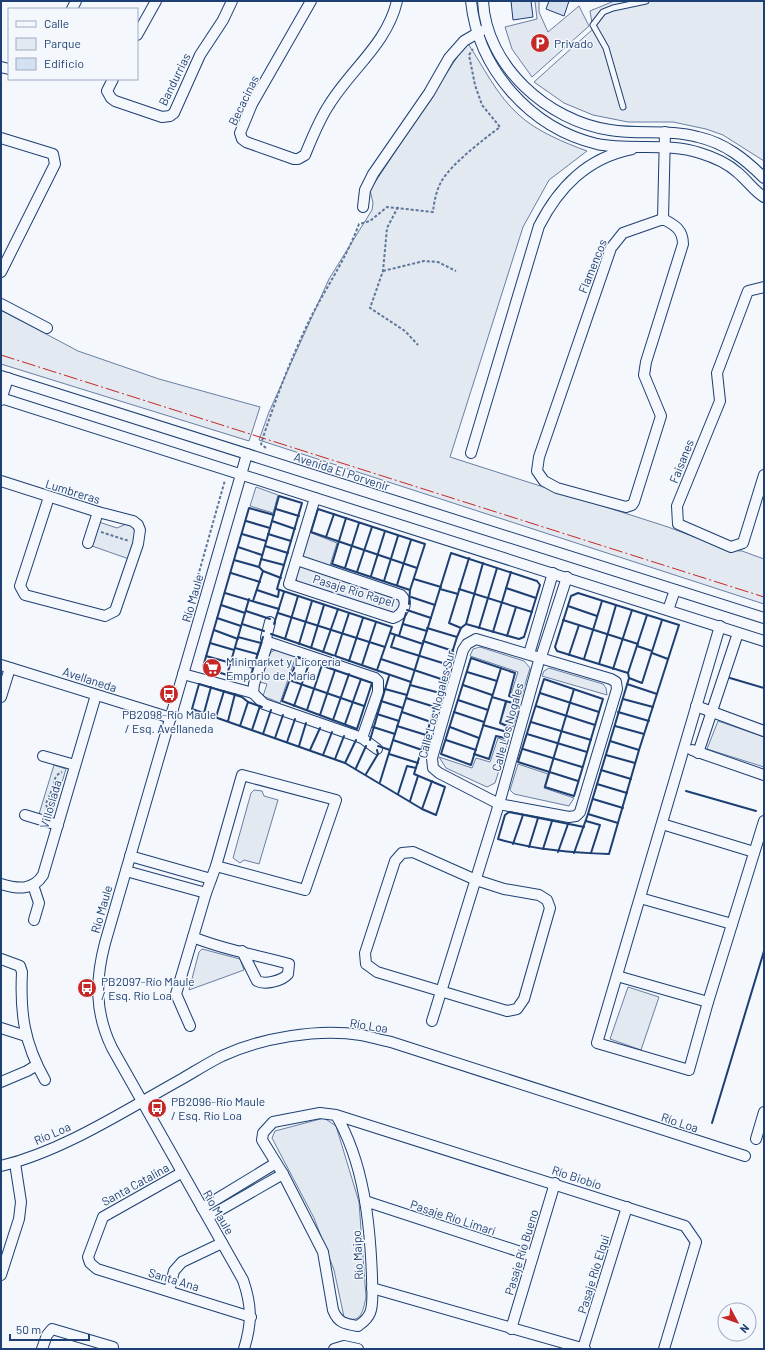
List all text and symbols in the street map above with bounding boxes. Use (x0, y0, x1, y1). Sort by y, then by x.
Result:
legend (8, 8, 138, 80)
text: Calle (44, 16, 69, 30)
parking icon: Privado (529, 32, 551, 54)
text: Parque (44, 36, 81, 50)
place label: Privado (554, 36, 593, 50)
street label: Bandurrias (155, 50, 193, 108)
text: Edificio (44, 56, 84, 70)
street label: Becacinas (225, 72, 261, 127)
street label: Flamencos (575, 237, 609, 295)
street label: Faisanes (666, 437, 696, 485)
street label: Avenida El Porvenir (292, 449, 392, 493)
street label: Lumbreras (44, 476, 102, 506)
street label: Pasaje Río Rapel (311, 571, 397, 609)
street label: Río Maule (178, 572, 206, 624)
street label: Calle Los Nogales Sur (415, 648, 457, 760)
place label: Minimarket y Licorería Emporio de María (226, 654, 341, 682)
supermarket icon: Minimarket y Licorería Emporio de María (201, 657, 223, 679)
street label: Avellaneda (61, 664, 119, 694)
street label: Calle Los Nogales (488, 681, 526, 773)
bus stop icon: PB2098-Río Maule / Esq. Avellaneda (158, 683, 180, 705)
place label: PB2098-Río Maule / Esq. Avellaneda (122, 707, 216, 735)
street label: Villoslada (36, 778, 64, 830)
street label: Río Maule (87, 883, 115, 935)
place label: PB2097-Río Maule / Esq. Río Loa (101, 974, 195, 1002)
bus stop icon: PB2097-Río Maule / Esq. Río Loa (76, 977, 98, 999)
street label: Río Loa (349, 1015, 389, 1035)
place label: PB2096-Río Maule / Esq. Río Loa (171, 1094, 265, 1122)
bus stop icon: PB2096-Río Maule / Esq. Río Loa (146, 1097, 168, 1119)
street label: Río Loa (660, 1109, 700, 1135)
street label: Río Loa (32, 1119, 72, 1147)
street label: Santa Catalina (99, 1160, 171, 1208)
street label: Río Biobío (550, 1162, 604, 1192)
street label: Río Maule (201, 1187, 237, 1237)
street label: Pasaje Río Limarí (409, 1197, 498, 1237)
street label: Pasaje Río Bueno (501, 1208, 541, 1296)
street label: Río Maipo (349, 1230, 365, 1280)
street label: Pasaje Río Elqui (574, 1233, 612, 1315)
street label: Santa Ana (147, 1265, 201, 1293)
north arrow (717, 1302, 757, 1342)
scale bar (10, 1316, 89, 1342)
text: 50 m (16, 1322, 41, 1336)
text: N (738, 1322, 752, 1336)

